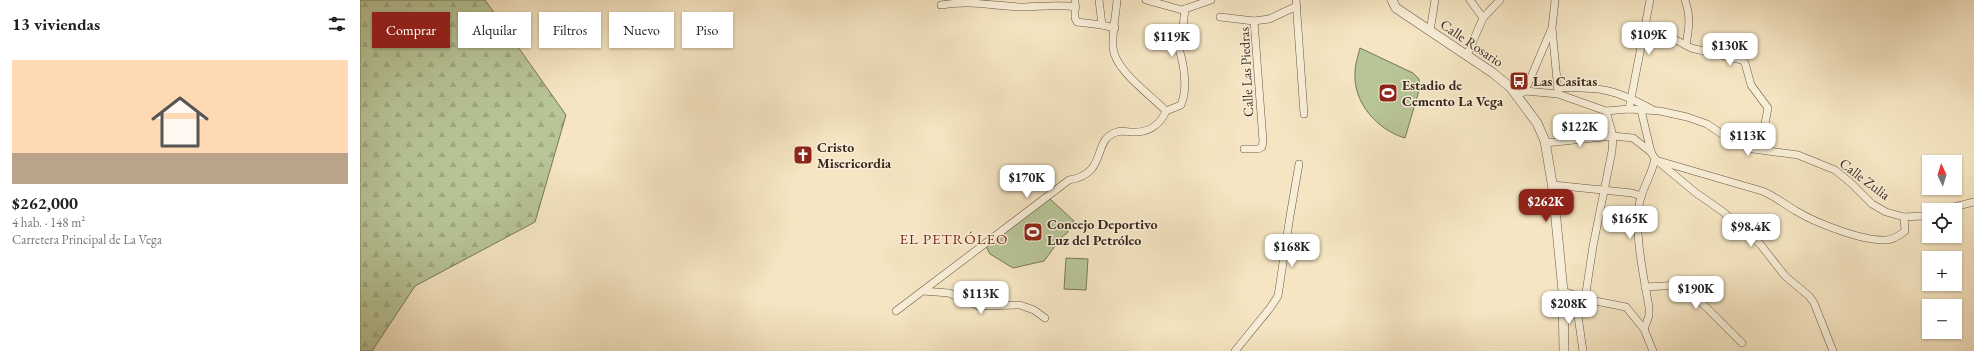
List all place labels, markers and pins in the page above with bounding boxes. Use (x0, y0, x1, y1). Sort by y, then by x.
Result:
pin: $109K (1621, 22, 1677, 56)
pin: $119K (1144, 24, 1200, 58)
pin: $130K (1702, 33, 1758, 67)
bus stop icon: Las Casitas (1508, 70, 1530, 92)
place label: Las Casitas (1533, 72, 1597, 90)
place label: Estadio de Cemento La Vega (1402, 76, 1504, 110)
sports icon: Estadio de Cemento La Vega (1377, 82, 1399, 104)
pin: $122K (1552, 114, 1608, 148)
pin: $113K (1720, 123, 1776, 157)
place label: Cristo Misericordia (817, 138, 892, 172)
church icon: Cristo Misericordia (792, 144, 814, 166)
pin: $170K (999, 165, 1055, 199)
pin: $262K (1518, 189, 1574, 223)
pin: $165K (1602, 206, 1658, 240)
pin: $98.4K (1718, 214, 1784, 248)
place label: Concejo Deportivo Luz del Petróleo (1047, 215, 1158, 249)
sports icon: Concejo Deportivo Luz del Petróleo (1022, 221, 1044, 243)
pin: $168K (1264, 234, 1320, 268)
pin: $190K (1668, 276, 1724, 310)
pin: $113K (953, 281, 1009, 315)
pin: $208K (1541, 291, 1597, 325)

